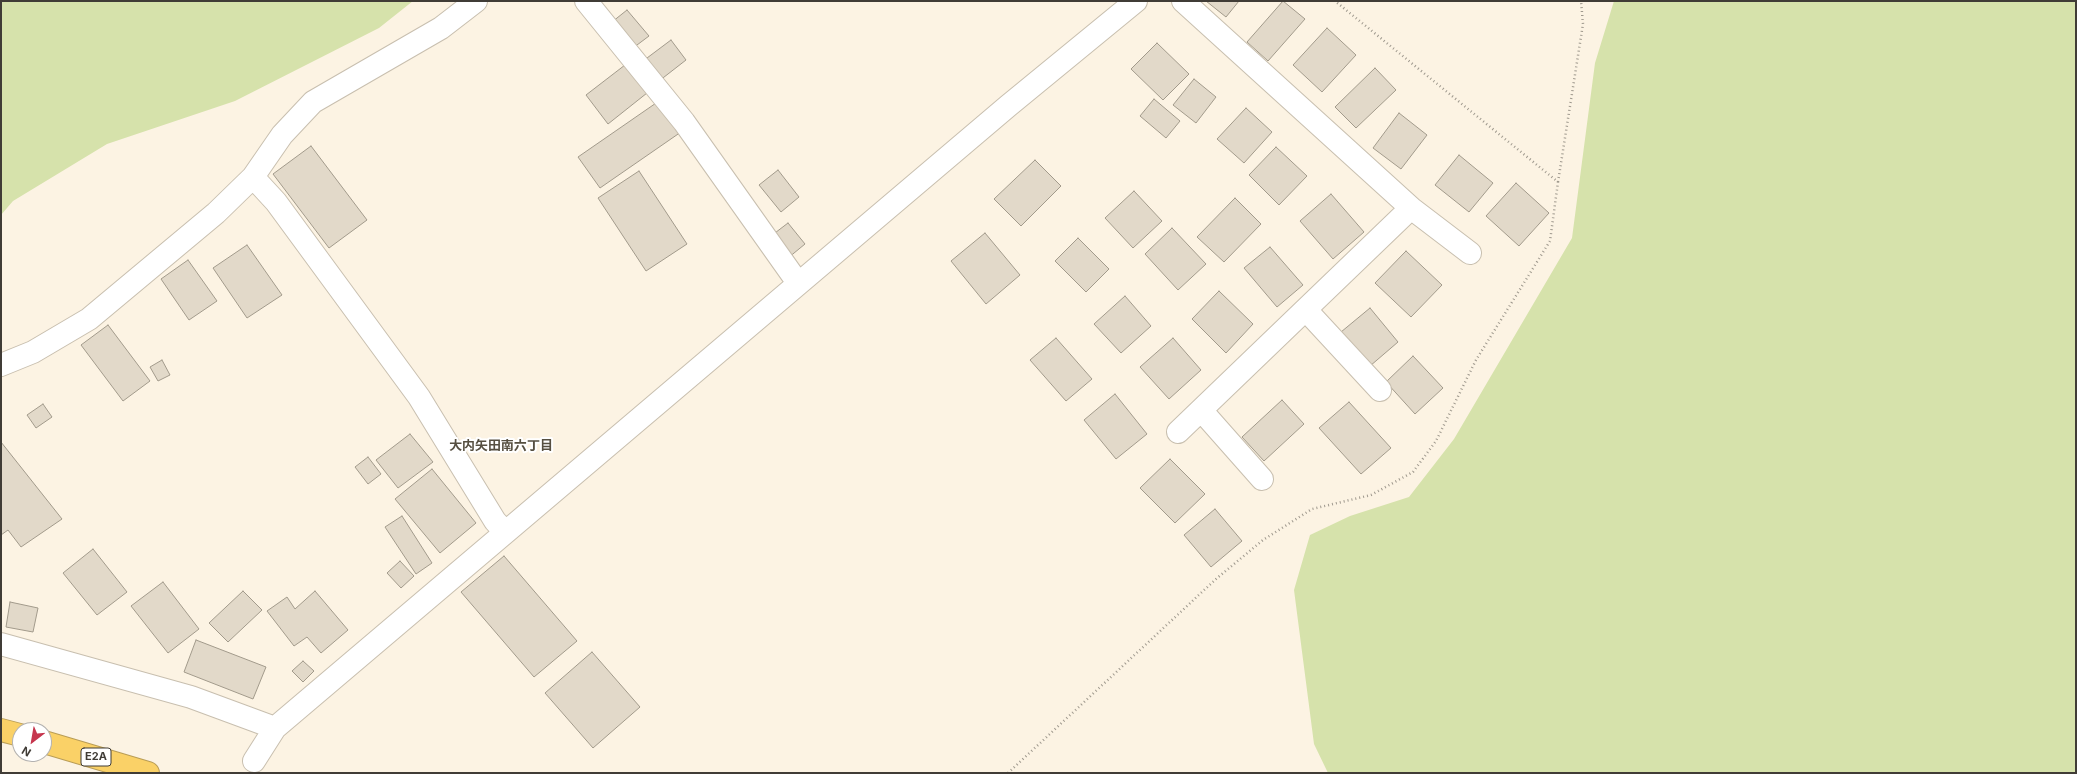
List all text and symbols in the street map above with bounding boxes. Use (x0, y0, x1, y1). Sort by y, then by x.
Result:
district label: 大内矢田南六丁目 (449, 438, 553, 454)
north arrow (12, 722, 52, 762)
text: N (19, 743, 34, 760)
road number: E2A (81, 748, 111, 766)

